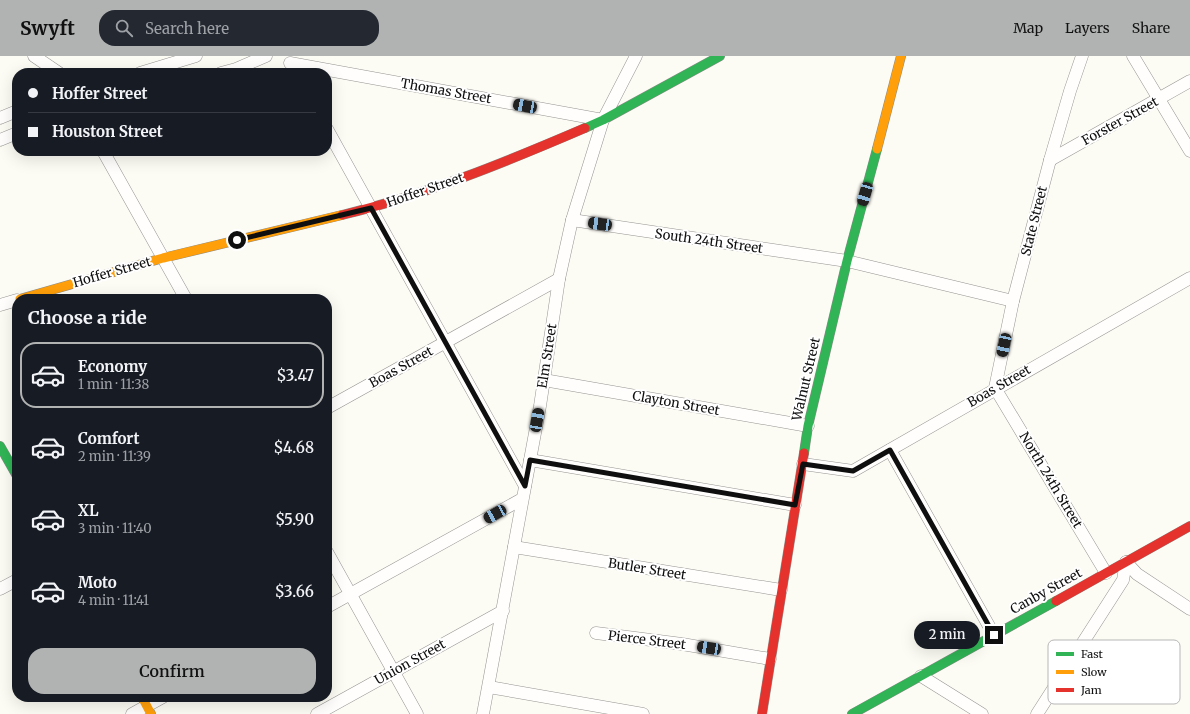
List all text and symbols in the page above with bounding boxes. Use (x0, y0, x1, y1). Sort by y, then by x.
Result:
search box (99, 10, 379, 46)
text: Swyft (20, 16, 75, 40)
icon: search (113, 17, 135, 39)
text: Search here (145, 19, 229, 38)
text: Map (1013, 19, 1043, 37)
text: Layers (1065, 19, 1110, 37)
text: Share (1132, 19, 1170, 37)
street label: Thomas Street (399, 75, 493, 107)
text: Hoffer Street (52, 84, 148, 103)
street label: Forster Street (1079, 93, 1161, 149)
car (512, 98, 538, 114)
text: Houston Street (52, 122, 163, 141)
street label: Hoffer Street (384, 169, 466, 211)
car (856, 181, 874, 207)
street label: State Street (1017, 184, 1051, 258)
car (587, 216, 613, 232)
street label: South 24th Street (654, 225, 764, 257)
route start (228, 231, 246, 249)
street label: Hoffer Street (71, 253, 153, 291)
text: Choose a ride (28, 306, 147, 329)
street label: Elm Street (533, 322, 561, 390)
car (996, 332, 1012, 358)
street label: Walnut Street (788, 336, 824, 423)
street label: Boas Street (366, 342, 436, 392)
icon: car (30, 357, 66, 393)
text: Economy (78, 357, 147, 376)
street label: Boas Street (964, 361, 1034, 411)
text: $3.47 (276, 366, 314, 385)
text: 1 min · 11:38 (78, 376, 149, 393)
street label: Clayton Street (631, 387, 721, 419)
car (529, 407, 545, 433)
icon: car (30, 429, 66, 465)
text: Comfort (78, 429, 139, 448)
street label: North 24th Street (1016, 429, 1086, 531)
text: $4.68 (273, 438, 314, 457)
text: 2 min · 11:39 (78, 448, 151, 465)
icon: car (30, 501, 66, 537)
text: XL (78, 501, 99, 520)
car (482, 503, 508, 525)
text: $5.90 (275, 510, 314, 529)
text: 3 min · 11:40 (78, 520, 152, 537)
street label: Butler Street (607, 554, 687, 584)
street label: Canby Street (1007, 564, 1085, 618)
icon: car (30, 573, 66, 609)
text: Moto (78, 573, 117, 592)
text: $3.66 (275, 582, 314, 601)
text: 4 min · 11:41 (78, 592, 149, 609)
callout: 2 min (914, 621, 980, 649)
text: 2 min (929, 626, 965, 643)
route end (985, 626, 1003, 644)
street label: Pierce Street (607, 627, 687, 653)
street label: Union Street (372, 636, 448, 688)
car (696, 640, 722, 656)
legend (1048, 640, 1180, 704)
text: Fast (1081, 647, 1104, 661)
button: Confirm (28, 648, 316, 694)
text: Slow (1081, 665, 1107, 679)
text: Jam (1080, 683, 1102, 697)

